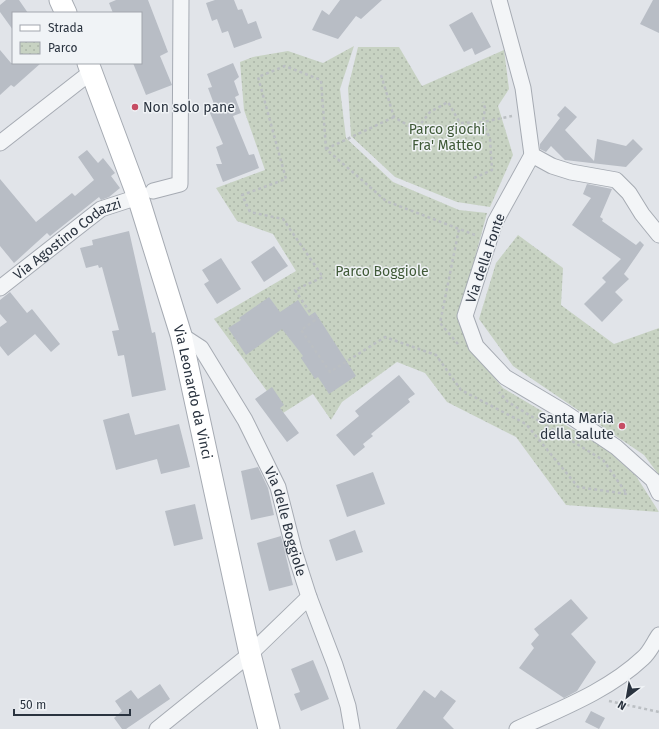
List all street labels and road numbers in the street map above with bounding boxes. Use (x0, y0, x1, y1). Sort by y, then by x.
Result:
street label: Via Agostino Codazzi (10, 195, 124, 283)
street label: Via della Fonte (462, 211, 509, 305)
street label: Via Leonardo da Vinci (169, 323, 216, 461)
street label: Via delle Boggiole (260, 464, 310, 578)

